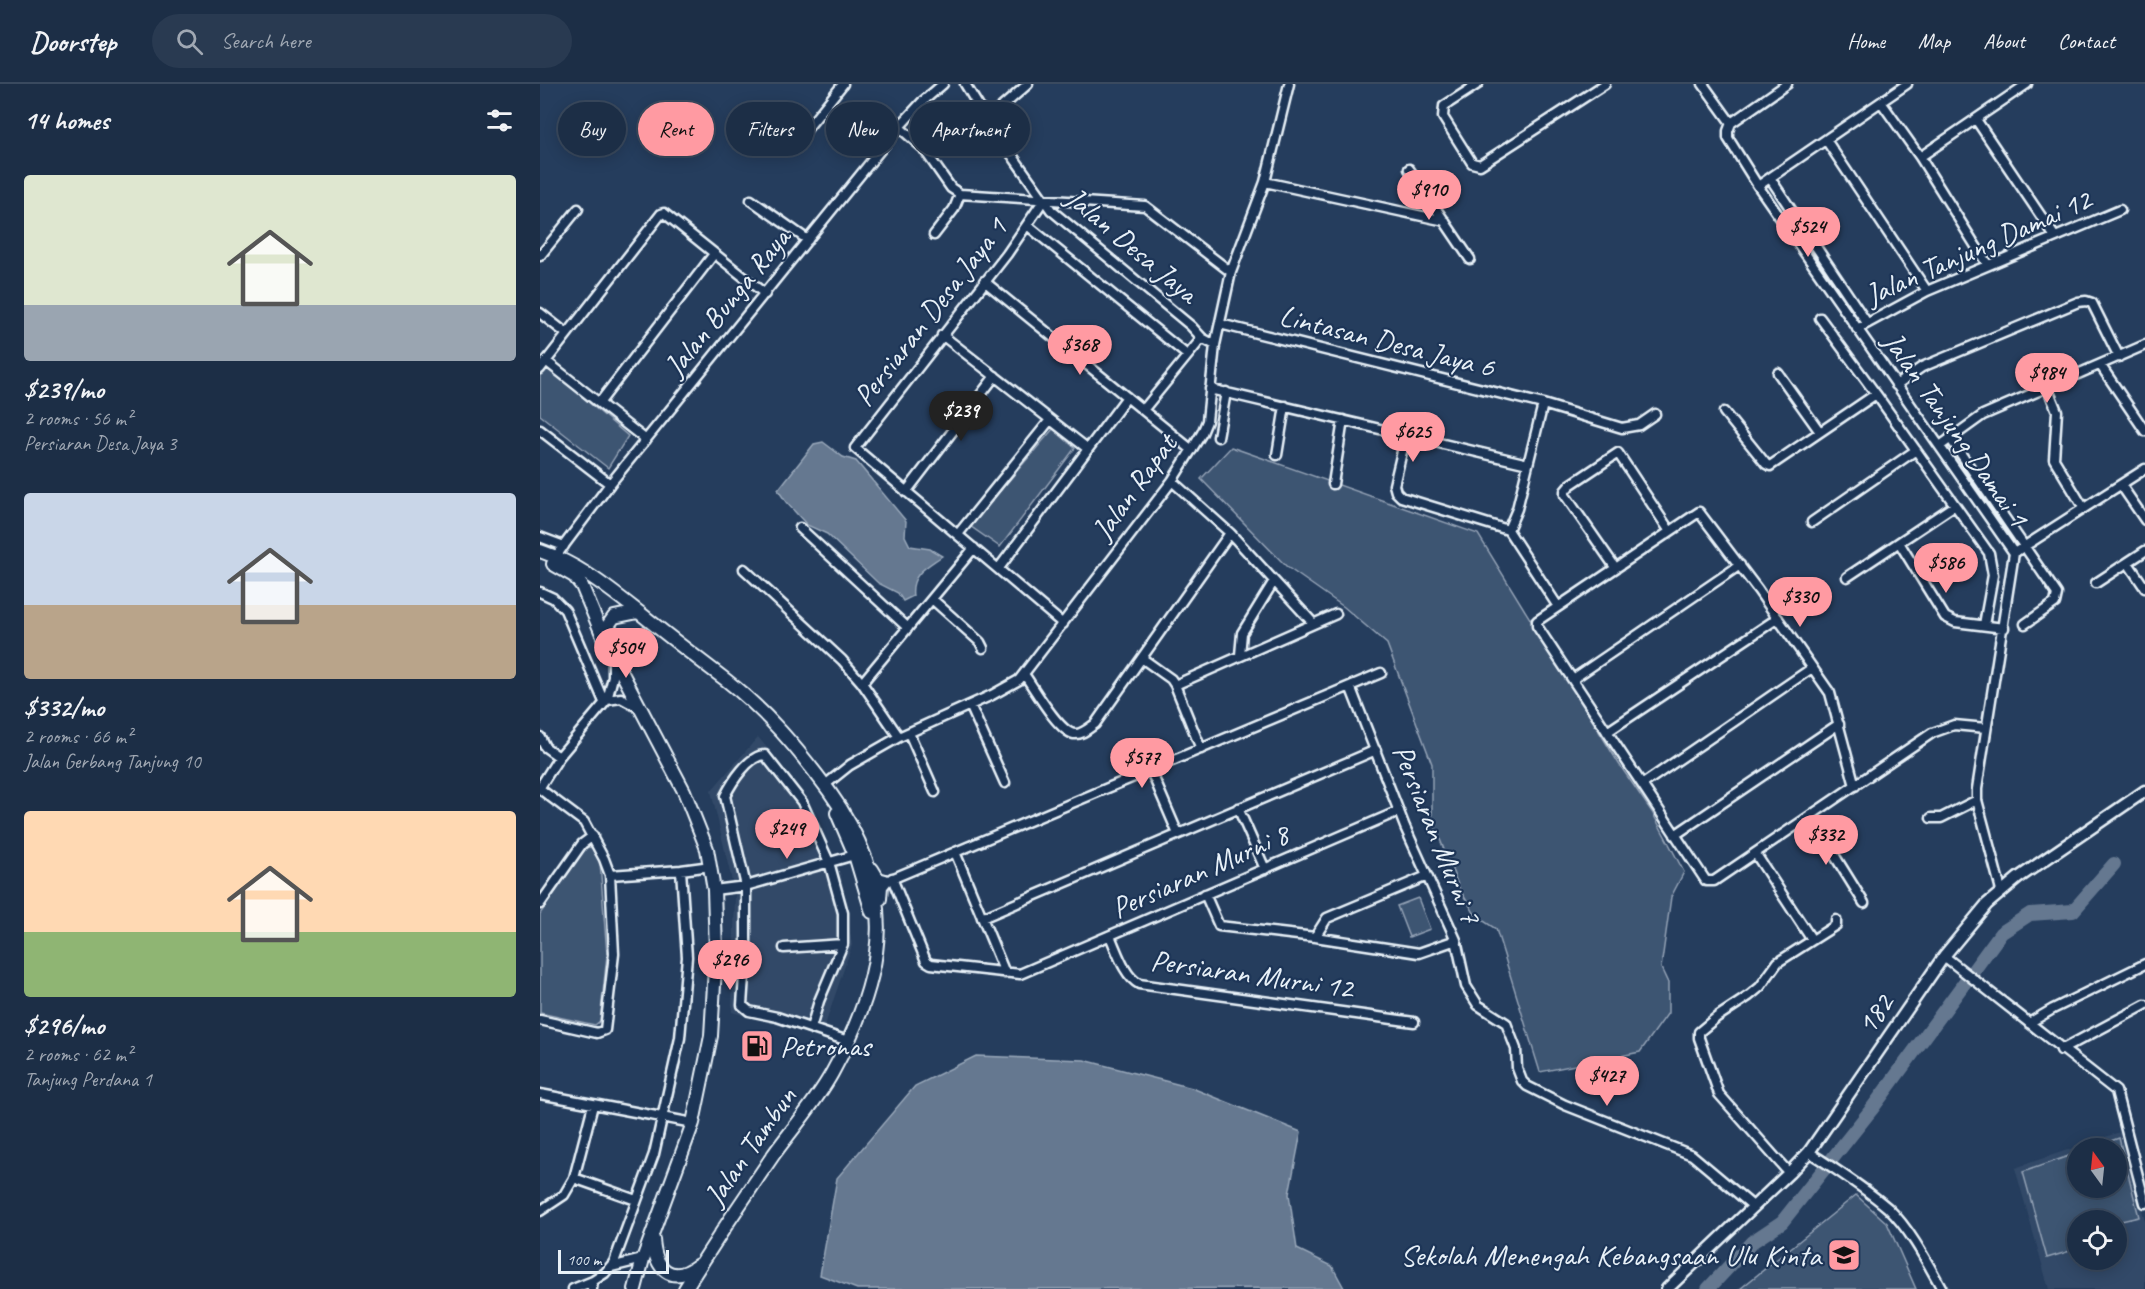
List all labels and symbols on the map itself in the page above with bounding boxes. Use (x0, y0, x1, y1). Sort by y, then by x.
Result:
pin: $910 (1393, 170, 1465, 221)
street label: Jalan Desa Jaya (1056, 177, 1208, 313)
street label: Jalan Tanjung Damai 12 (1857, 179, 2099, 315)
pin: $524 (1772, 207, 1844, 258)
street label: Persiaran Desa Jaya 1 (845, 209, 1016, 414)
street label: Jalan Bunga Raya (654, 218, 800, 385)
street label: Lintasan Desa Jaya 6 (1276, 296, 1500, 386)
street label: Jalan Tanjung Damai 1 (1873, 322, 2038, 535)
pin: $368 (1044, 325, 1116, 376)
pin: $984 (2011, 353, 2083, 404)
pin: $239 (925, 391, 997, 442)
pin: $625 (1377, 412, 1449, 463)
street label: Jalan Rapat (1082, 424, 1187, 549)
pin: $586 (1910, 543, 1982, 594)
pin: $330 (1764, 577, 1836, 628)
pin: $504 (590, 628, 662, 679)
pin: $577 (1106, 738, 1178, 789)
street label: Persiaran Murni 7 (1384, 739, 1491, 931)
pin: $249 (751, 809, 823, 860)
street label: Persiaran Murni 8 (1105, 814, 1297, 927)
pin: $332 (1790, 815, 1862, 866)
pin: $296 (694, 940, 766, 991)
street label: Persiaran Murni 12 (1149, 941, 1358, 1007)
street label: 182 (1848, 984, 1904, 1041)
place label: Petronas (780, 1027, 873, 1065)
fuel station icon: Petronas (739, 1028, 775, 1064)
pin: $427 (1571, 1056, 1643, 1107)
street label: Jalan Tambun (694, 1079, 805, 1215)
north arrow (2067, 1138, 2127, 1198)
place label: Sekolah Menengah Kebangsaan Ulu Kinta (1400, 1236, 1823, 1274)
school or university icon: Sekolah Menengah Kebangsaan Ulu Kinta (1826, 1237, 1862, 1273)
scale bar (558, 1247, 669, 1274)

